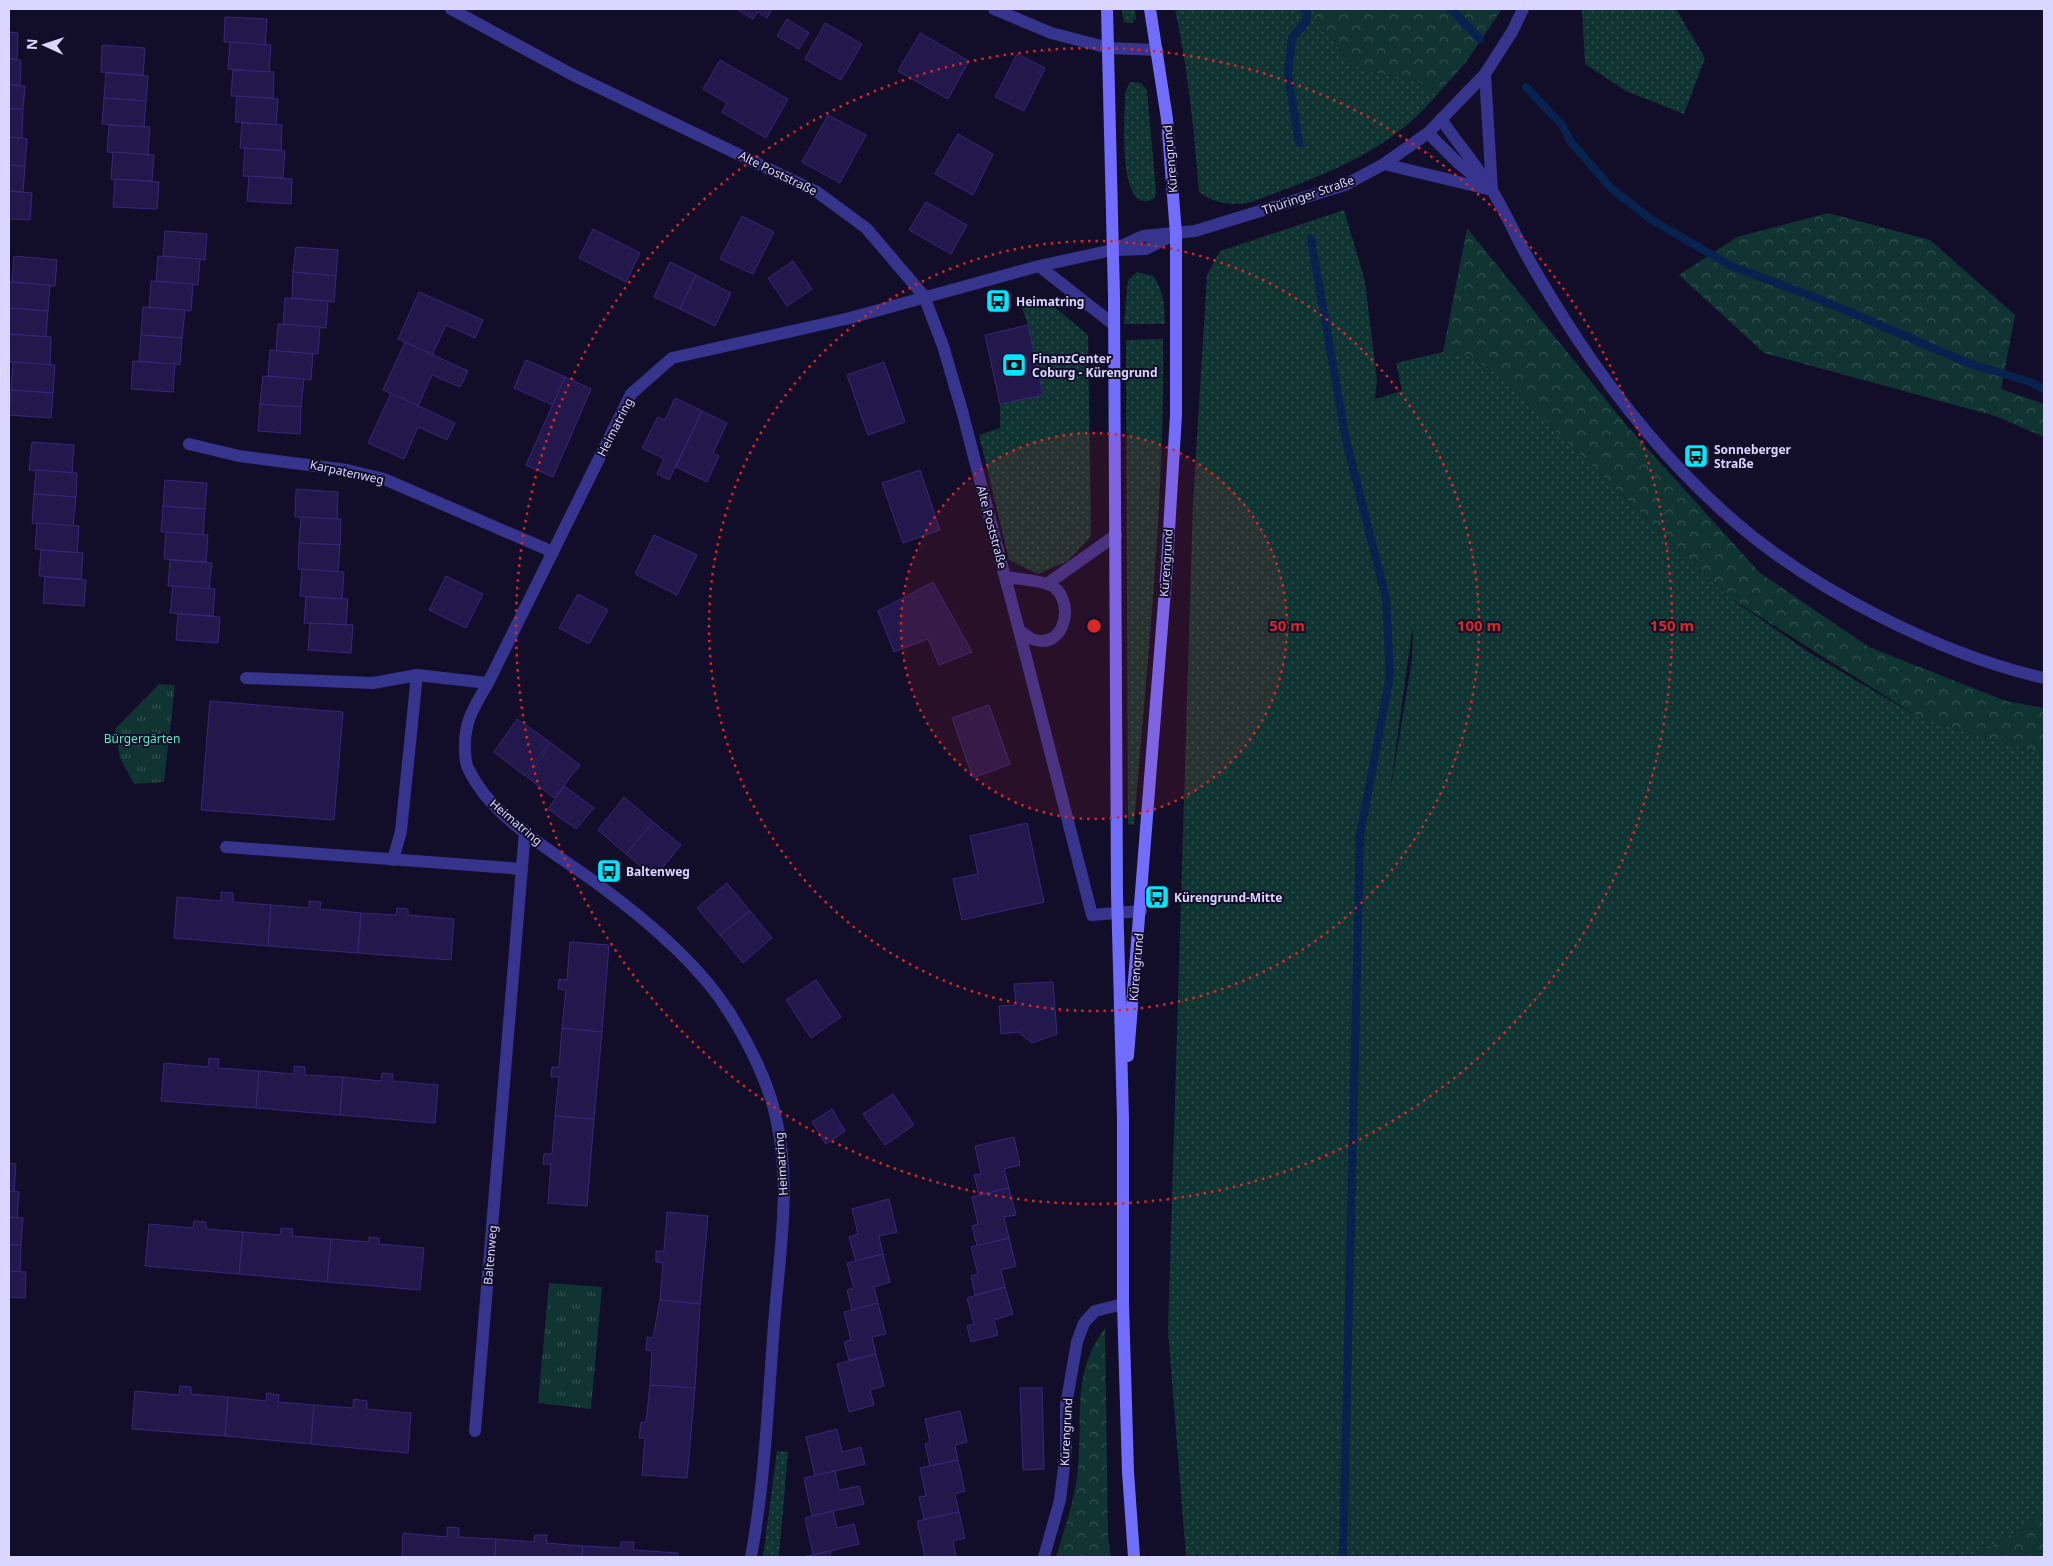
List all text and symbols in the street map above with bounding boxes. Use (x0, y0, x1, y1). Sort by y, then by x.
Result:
north arrow (20, 20, 70, 70)
text: N (22, 38, 41, 50)
street label: Kürengrund (1159, 124, 1181, 194)
street label: Alte Poststraße (736, 147, 820, 199)
street label: Thüringer Straße (1260, 171, 1356, 219)
bus stop icon: Heimatring (985, 288, 1011, 314)
place label: Heimatring (1016, 293, 1084, 310)
place label: FinanzCenter Coburg - Kürengrund (1032, 350, 1158, 381)
bank icon: FinanzCenter Coburg - Kürengrund (1001, 352, 1027, 378)
street label: Heimatring (593, 395, 637, 459)
place label: Sonneberger Straße (1714, 441, 1792, 472)
bus stop icon: Sonneberger Straße (1683, 443, 1709, 469)
street label: Karpatenweg (308, 456, 386, 488)
street label: Alte Poststraße (973, 484, 1011, 571)
street label: Kürengrund (1155, 528, 1177, 598)
text: 50 m (1269, 615, 1305, 635)
text: 100 m (1457, 615, 1501, 635)
text: 150 m (1650, 615, 1694, 635)
centre of rings (1085, 617, 1103, 635)
park label: Bürgergärten (104, 730, 180, 747)
street label: Heimatring (486, 795, 546, 849)
bus stop icon: Baltenweg (596, 858, 622, 884)
place label: Baltenweg (626, 863, 690, 880)
bus stop icon: Kürengrund-Mitte (1144, 884, 1170, 910)
place label: Kürengrund-Mitte (1174, 889, 1282, 906)
street label: Kürengrund (1125, 932, 1147, 1002)
street label: Heimatring (770, 1132, 792, 1196)
street label: Baltenweg (479, 1225, 501, 1285)
street label: Kürengrund (1056, 1397, 1076, 1467)

